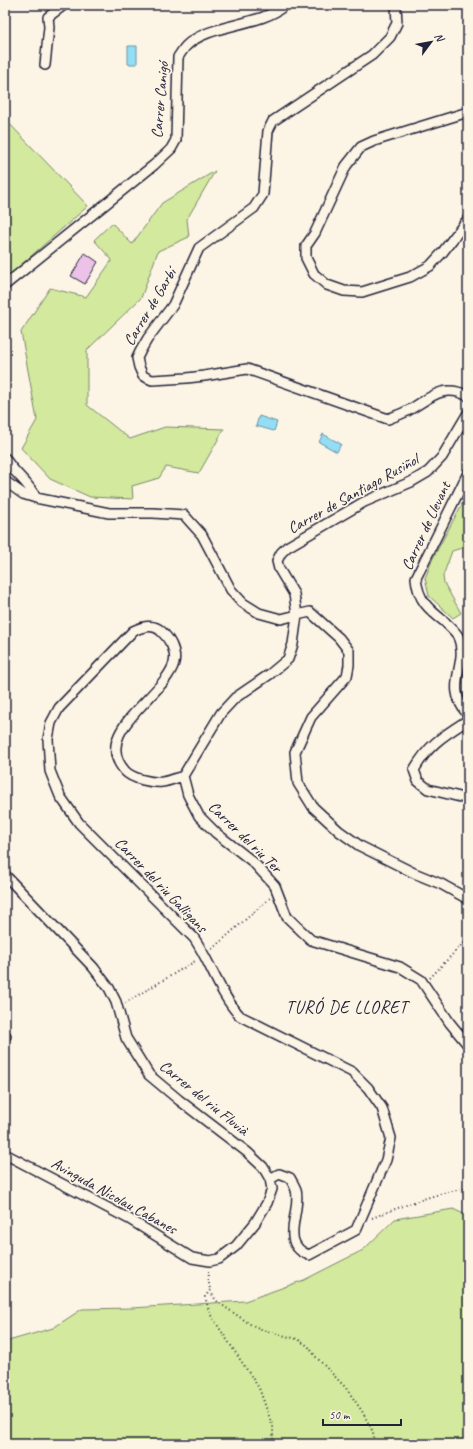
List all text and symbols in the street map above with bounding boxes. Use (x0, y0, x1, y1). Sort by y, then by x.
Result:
north arrow (411, 22, 451, 62)
text: N (432, 30, 448, 45)
street label: Carrer Canigó (147, 59, 174, 139)
street label: Carrer de Garbí (119, 262, 182, 349)
street label: Carrer de Santiago Rusiñol (284, 448, 425, 538)
street label: Carrer de Llevant (397, 477, 456, 573)
street label: Carrer del riu Ter (204, 797, 288, 879)
street label: Carrer del riu Galligans (110, 833, 213, 938)
district label: TURÓ DE LLORET (286, 996, 410, 1018)
street label: Carrer del riu Fluvià (155, 1056, 253, 1141)
street label: Avinguda Nicolau Cabanes (48, 1153, 182, 1240)
scale bar (323, 1401, 401, 1427)
text: 50 m (329, 1407, 351, 1423)

